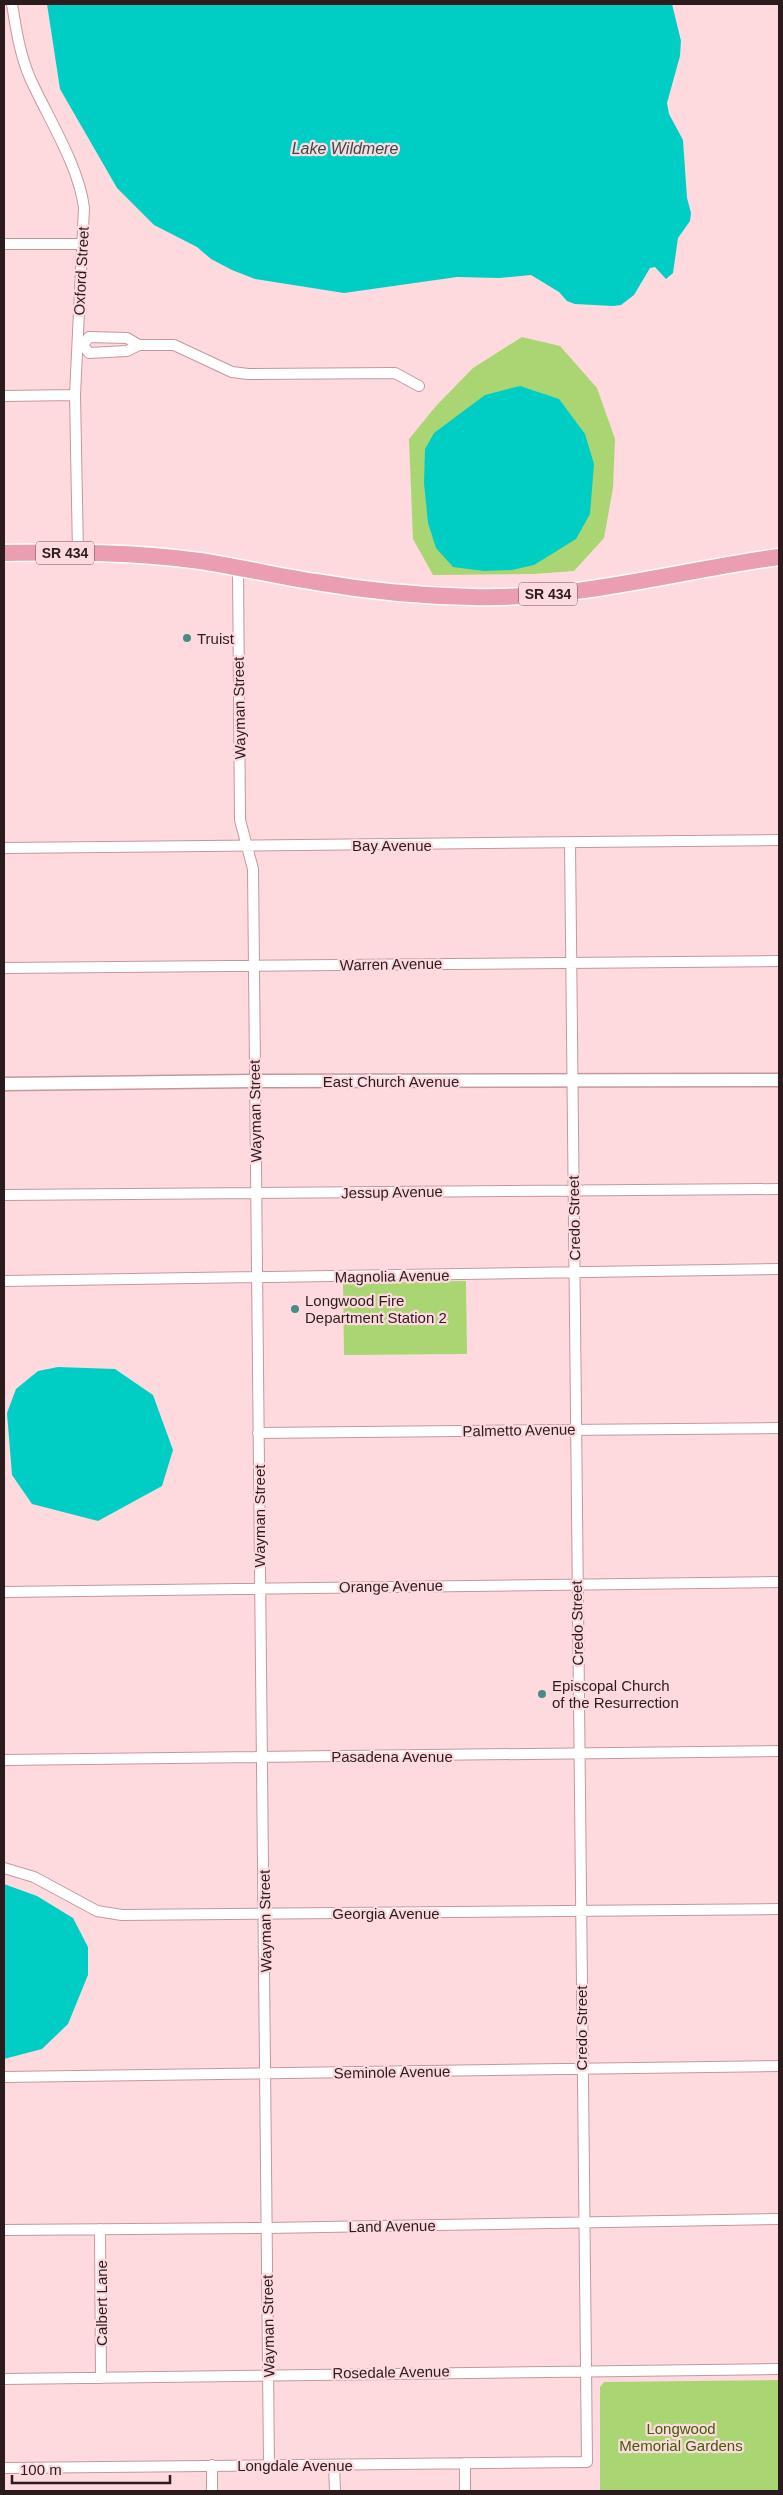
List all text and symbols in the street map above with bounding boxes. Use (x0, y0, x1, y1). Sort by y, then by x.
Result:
water label: Lake Wildmere (292, 140, 398, 157)
street label: Oxford Street (70, 225, 92, 316)
road number: SR 434 (36, 542, 94, 564)
road number: SR 434 (519, 582, 577, 606)
place label: Truist (197, 630, 235, 647)
marker: Truist (181, 632, 193, 644)
street label: Wayman Street (230, 656, 248, 760)
street label: Bay Avenue (352, 837, 432, 854)
street label: Warren Avenue (340, 955, 442, 973)
street label: Wayman Street (246, 1059, 264, 1163)
street label: East Church Avenue (323, 1073, 459, 1090)
street label: Credo Street (565, 1175, 583, 1261)
street label: Jessup Avenue (341, 1183, 443, 1201)
street label: Magnolia Avenue (334, 1266, 450, 1286)
place label: Longwood Fire Department Station 2 (305, 1292, 447, 1326)
marker: Longwood Fire Department Station 2 (289, 1303, 301, 1315)
street label: Palmetto Avenue (462, 1421, 576, 1439)
street label: Wayman Street (251, 1464, 268, 1567)
street label: Orange Avenue (339, 1577, 443, 1595)
street label: Credo Street (568, 1580, 586, 1666)
place label: Episcopal Church of the Resurrection (552, 1677, 679, 1711)
marker: Episcopal Church of the Resurrection (536, 1688, 548, 1700)
street label: Pasadena Avenue (331, 1748, 453, 1765)
street label: Wayman Street (256, 1869, 274, 1973)
street label: Georgia Avenue (332, 1905, 440, 1922)
street label: Credo Street (573, 1985, 590, 2071)
street label: Seminole Avenue (334, 2062, 450, 2082)
street label: Land Avenue (348, 2217, 436, 2235)
street label: Calbert Lane (93, 2260, 110, 2346)
street label: Wayman Street (259, 2274, 277, 2378)
street label: Rosedale Avenue (332, 2362, 450, 2382)
park label: Longwood Memorial Gardens (619, 2420, 743, 2454)
scale bar (12, 2452, 170, 2484)
street label: Longdale Avenue (237, 2457, 353, 2474)
text: 100 m (20, 2461, 62, 2478)

